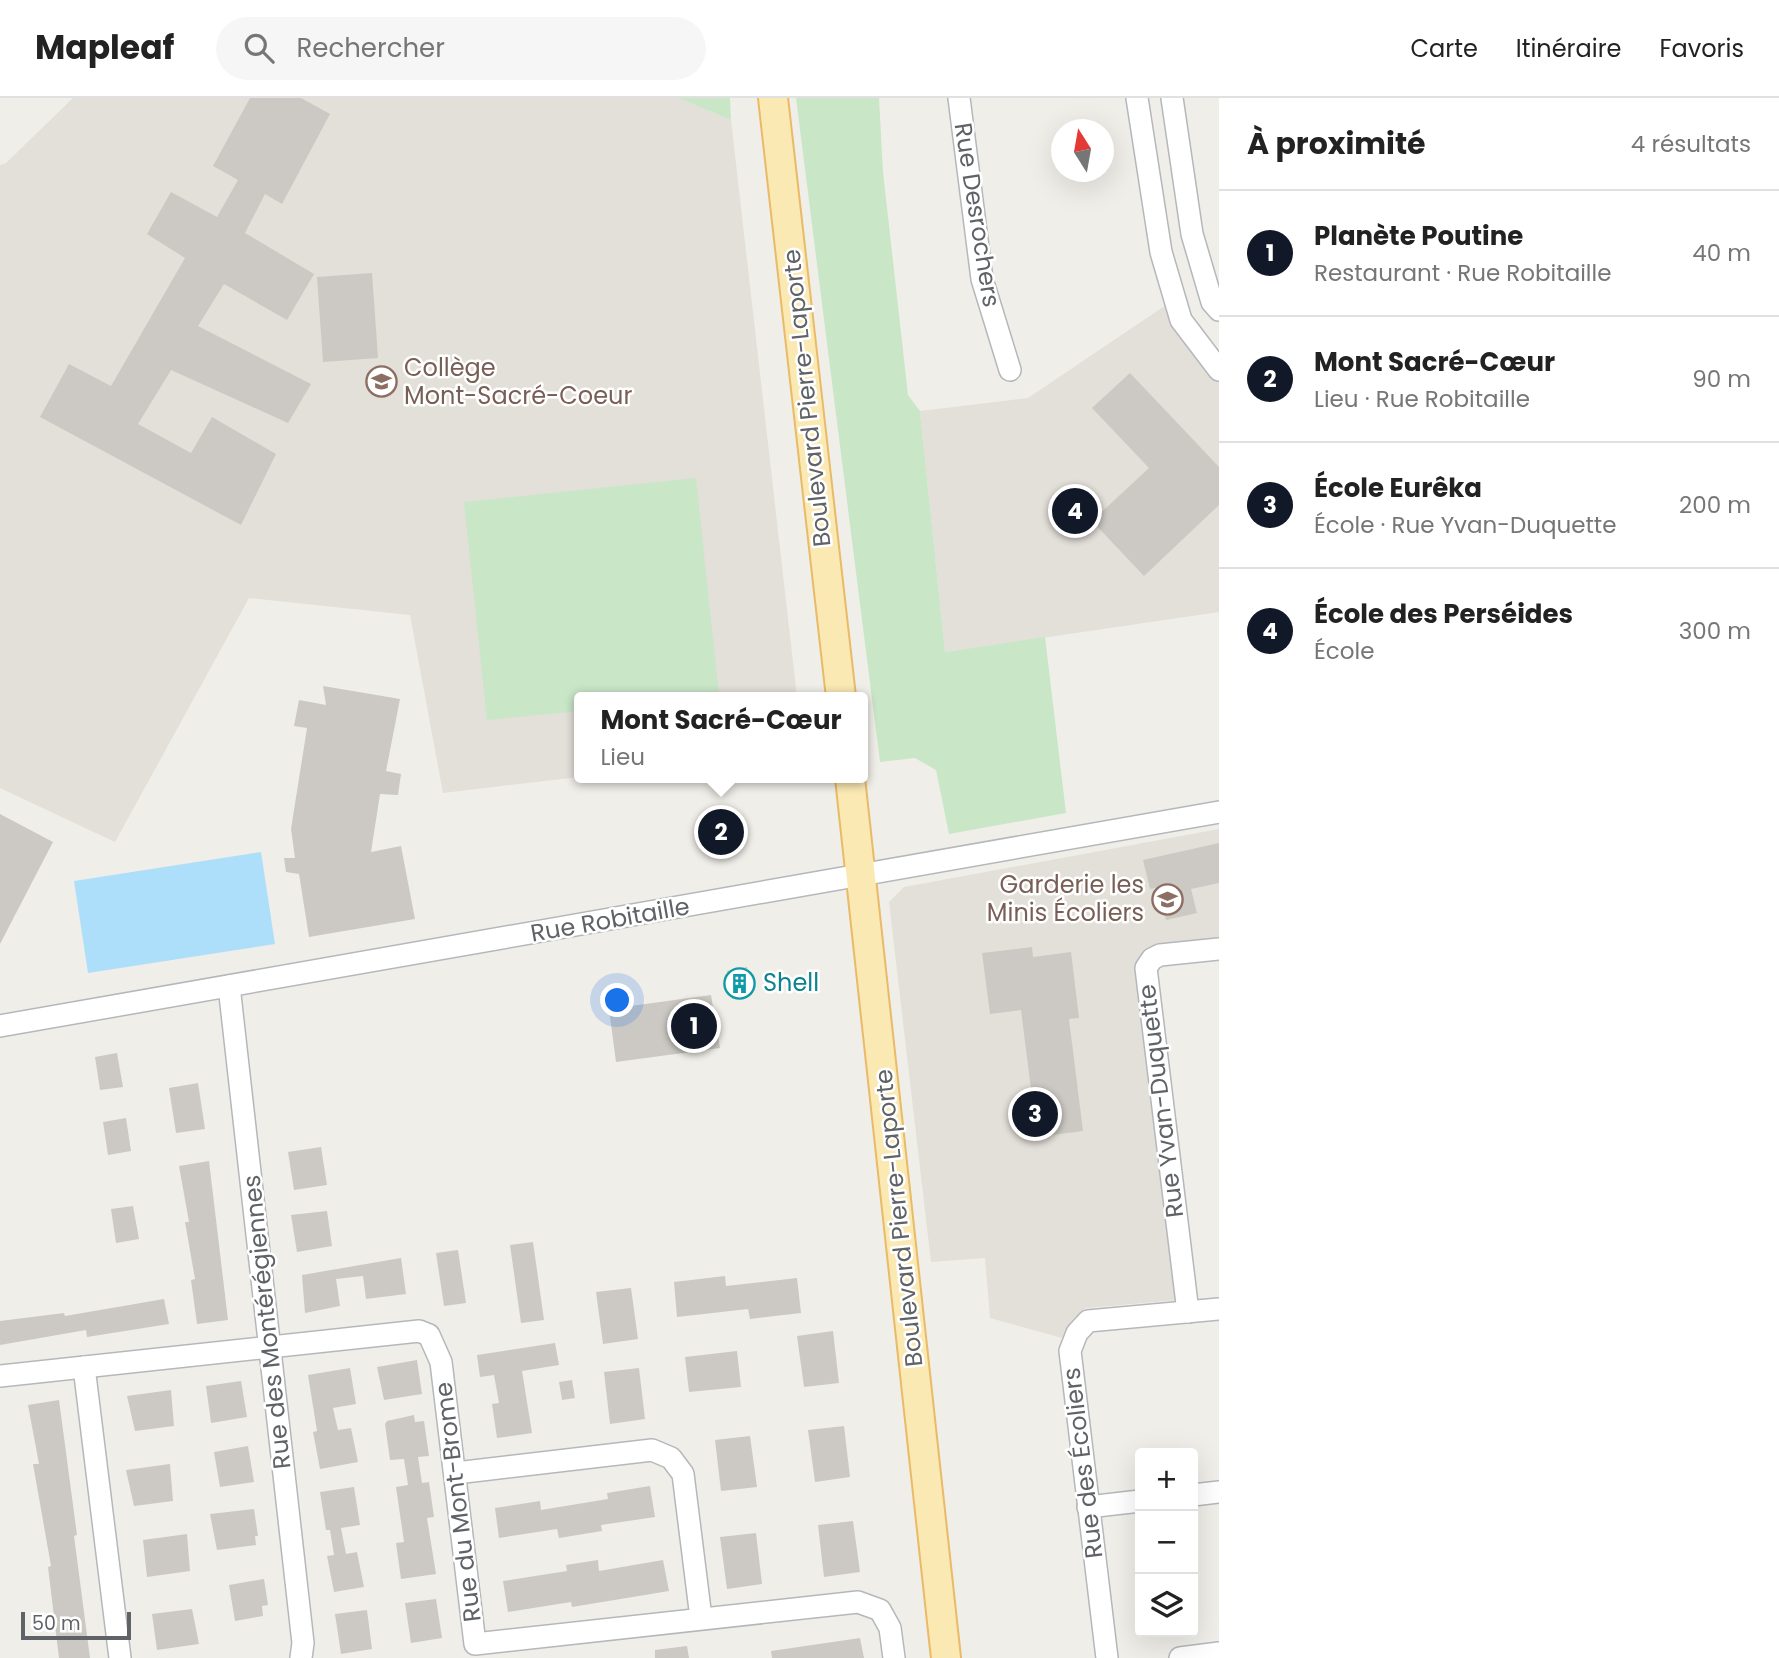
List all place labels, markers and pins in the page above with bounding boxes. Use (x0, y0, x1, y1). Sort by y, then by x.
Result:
place label: Collège Mont-Sacré-Coeur (404, 351, 632, 412)
school or university icon: Collège Mont-Sacré-Coeur (364, 365, 398, 399)
pin: 4 (1052, 485, 1098, 537)
pin: 2 (698, 806, 744, 858)
place label: Garderie les Minis Écoliers (987, 868, 1144, 929)
school or university icon: Garderie les Minis Écoliers (1150, 882, 1184, 916)
building icon: Shell (723, 966, 757, 1000)
place label: Shell (763, 966, 819, 999)
pin: 1 (671, 1000, 717, 1052)
pin: 3 (1012, 1088, 1058, 1140)

